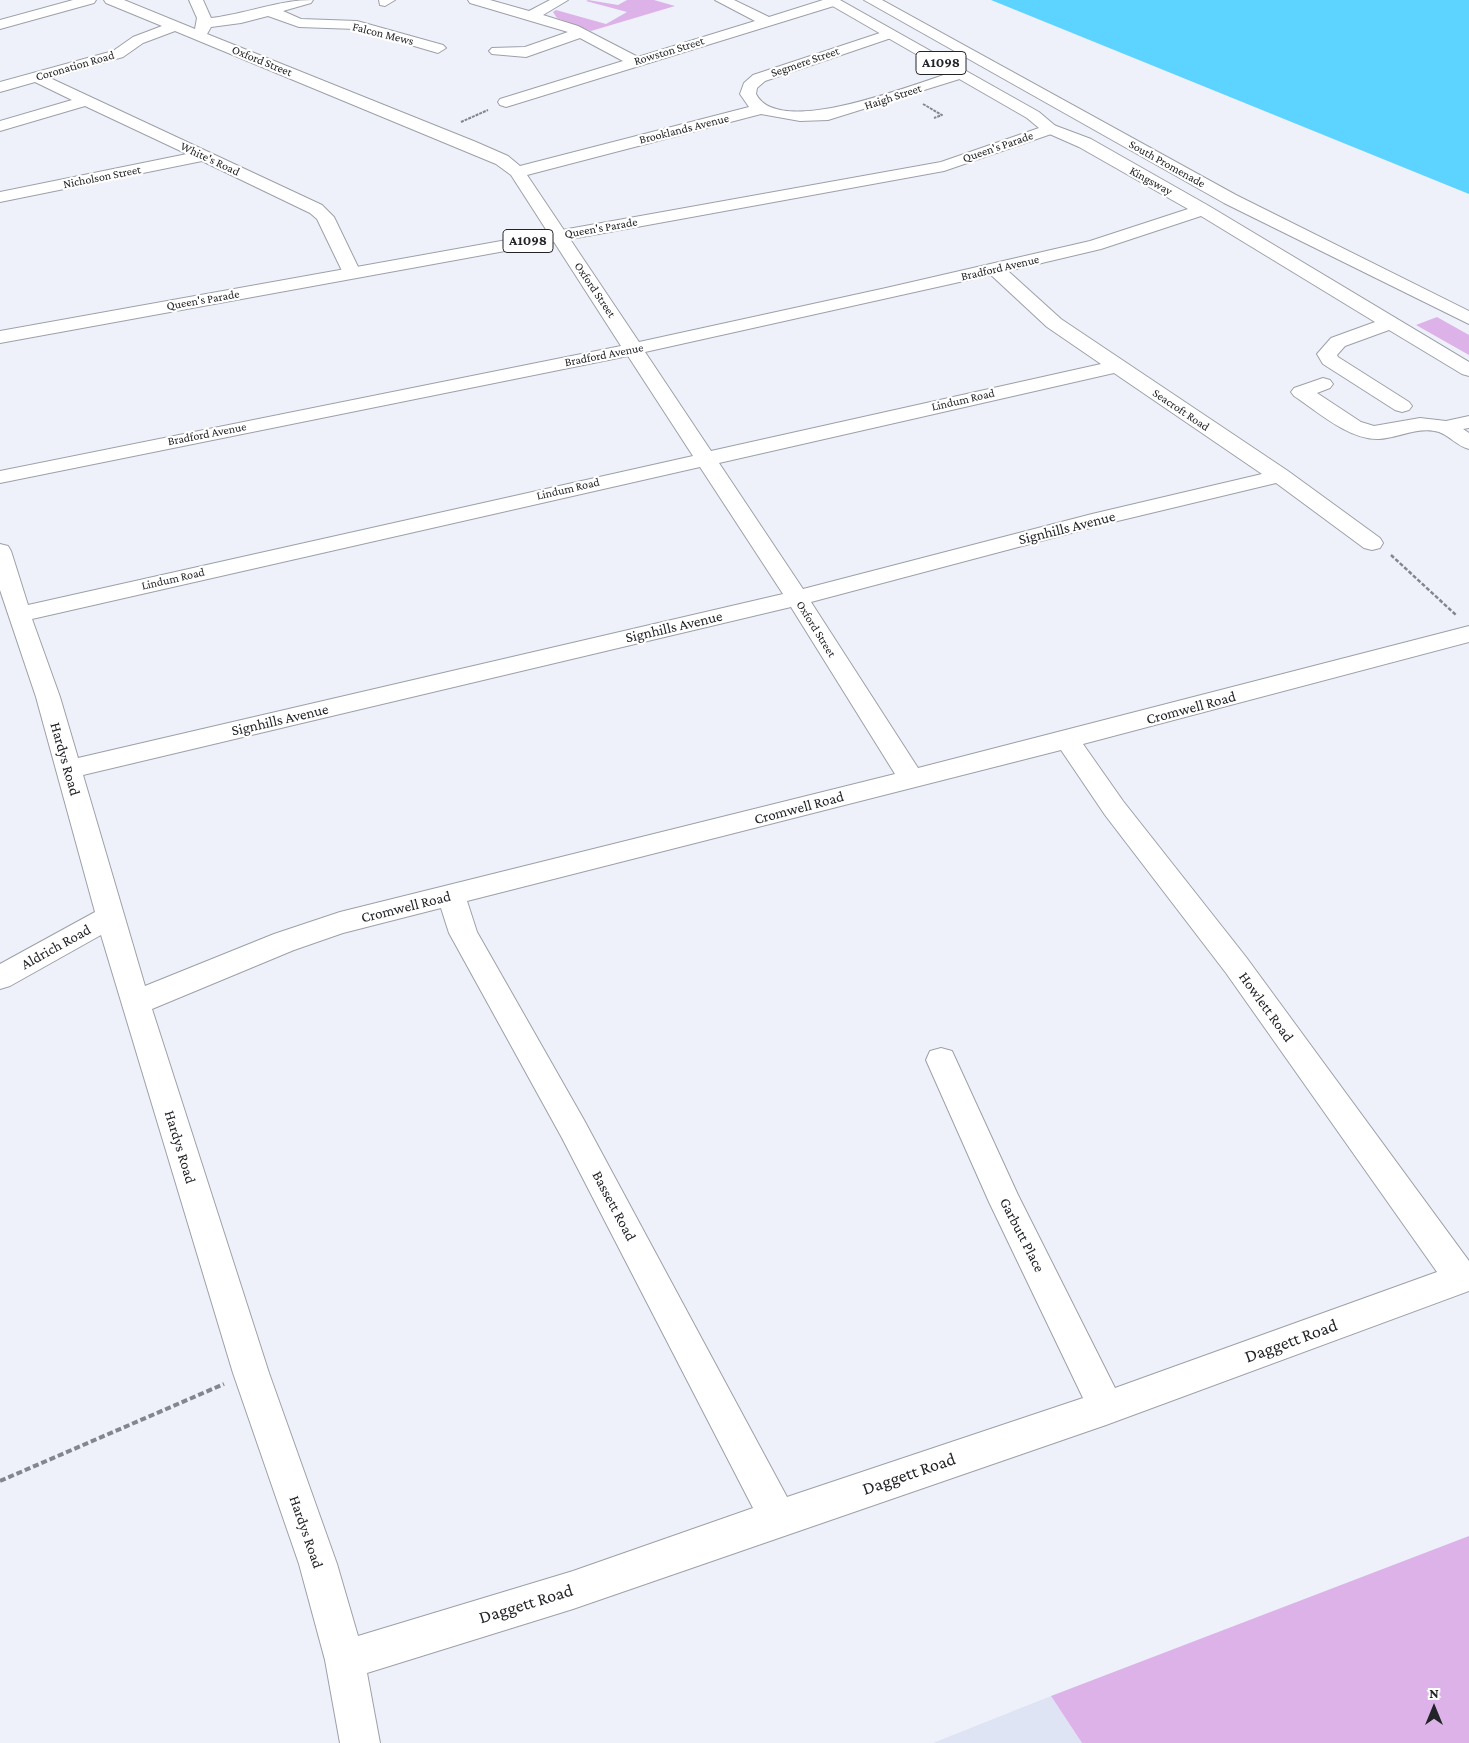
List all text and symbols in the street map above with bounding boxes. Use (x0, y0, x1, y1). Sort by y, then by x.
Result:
street label: Falcon Mews (351, 19, 415, 49)
street label: Rowston Street (632, 34, 706, 68)
street label: Oxford Street (230, 42, 294, 80)
street label: Segmere Street (769, 44, 841, 80)
street label: Coronation Road (34, 48, 116, 84)
road number: A1098 (916, 52, 966, 74)
street label: Haigh Street (863, 81, 923, 113)
street label: Brooklands Avenue (638, 111, 730, 147)
street label: Queen's Parade (961, 128, 1035, 166)
street label: South Promenade (1126, 137, 1208, 191)
street label: White's Road (178, 139, 242, 179)
street label: Nicholson Street (62, 162, 142, 192)
street label: Kingsway (1127, 163, 1175, 199)
street label: Queen's Parade (563, 215, 639, 241)
road number: A1098 (503, 230, 553, 252)
street label: Bradford Avenue (959, 252, 1041, 284)
street label: Oxford Street (571, 260, 619, 320)
street label: Queen's Parade (165, 287, 241, 313)
street label: Bradford Avenue (563, 340, 645, 370)
street label: Lindum Road (930, 386, 996, 414)
street label: Seacroft Road (1150, 386, 1212, 434)
street label: Bradford Avenue (166, 419, 248, 449)
street label: Lindum Road (535, 475, 601, 503)
street label: Signhills Avenue (1017, 507, 1117, 549)
street label: Lindum Road (140, 565, 206, 593)
street label: Oxford Street (793, 598, 839, 660)
street label: Signhills Avenue (624, 607, 724, 647)
street label: Cromwell Road (1144, 687, 1238, 729)
street label: Signhills Avenue (230, 700, 330, 740)
street label: Hardys Road (46, 720, 84, 798)
street label: Cromwell Road (752, 787, 846, 829)
street label: Cromwell Road (359, 887, 453, 927)
street label: Aldrich Road (18, 920, 94, 974)
street label: Howlett Road (1235, 969, 1297, 1045)
street label: Hardys Road (160, 1108, 200, 1186)
street label: Bassett Road (588, 1168, 640, 1244)
street label: Garbutt Place (996, 1195, 1048, 1275)
street label: Daggett Road (1242, 1314, 1340, 1368)
street label: Daggett Road (859, 1448, 959, 1500)
street label: Hardys Road (285, 1493, 327, 1571)
street label: Daggett Road (476, 1579, 576, 1629)
north arrow (1409, 1683, 1459, 1733)
text: N (1429, 1685, 1439, 1701)

